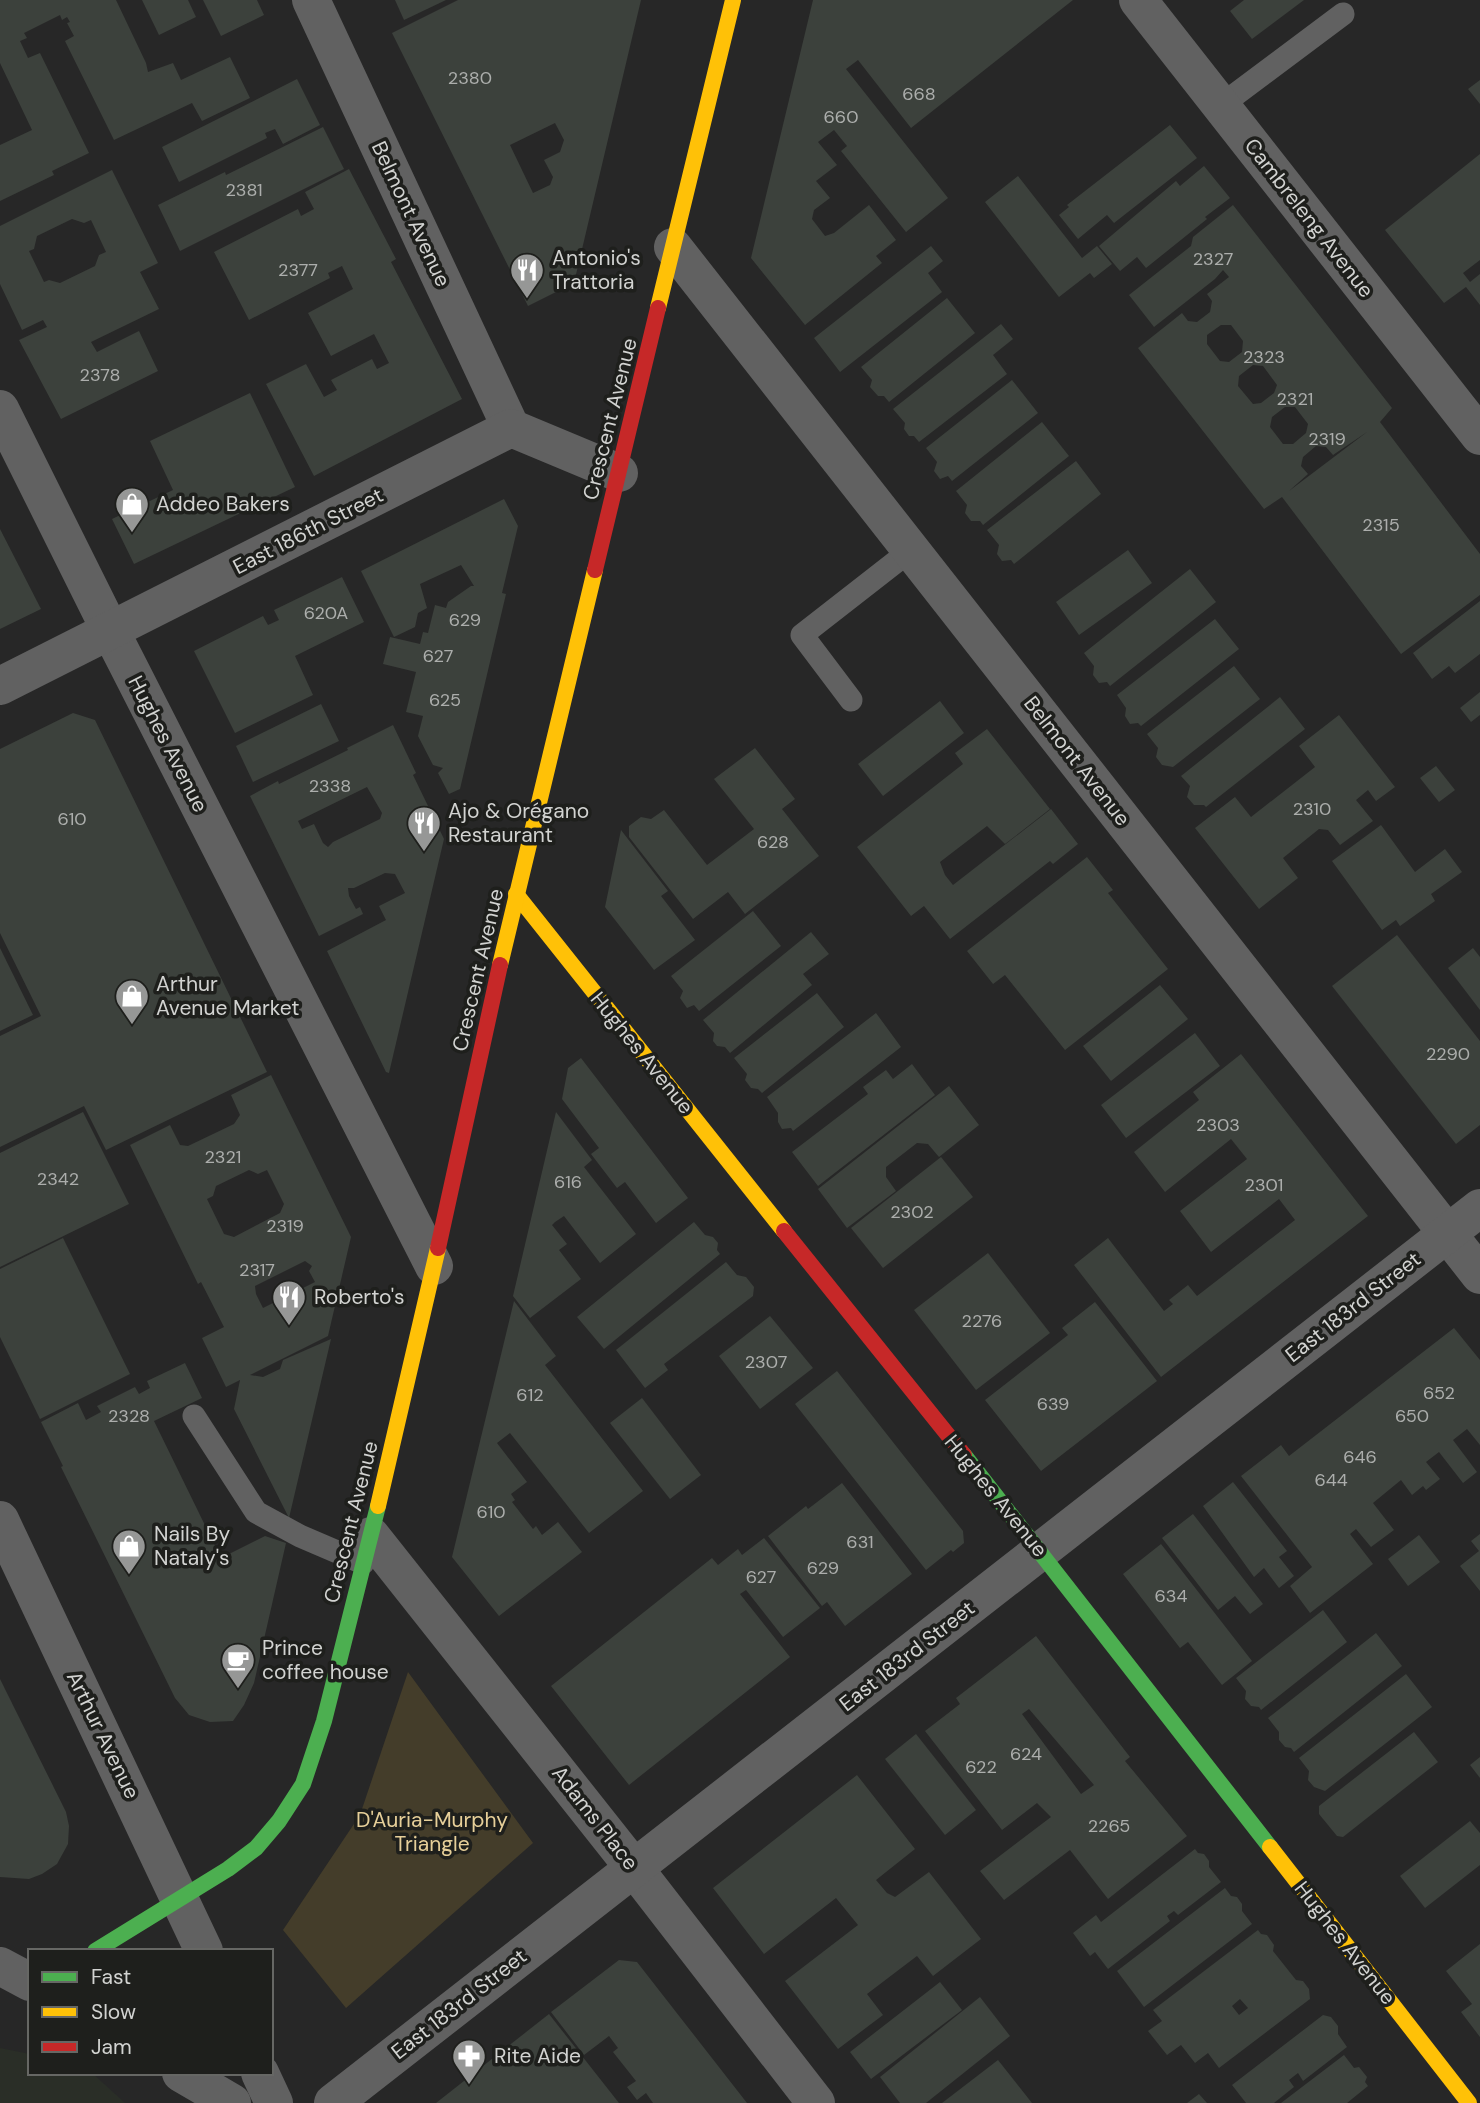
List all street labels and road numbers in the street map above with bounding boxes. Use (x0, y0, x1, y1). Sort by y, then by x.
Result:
street label: Cambreleng Avenue (1238, 133, 1380, 303)
street label: Belmont Avenue (365, 137, 457, 291)
street label: Crescent Avenue (576, 335, 644, 503)
street label: East 186th Street (228, 481, 388, 581)
street label: Hughes Avenue (122, 671, 214, 817)
street label: Belmont Avenue (1017, 690, 1137, 832)
street label: Crescent Avenue (446, 886, 510, 1054)
street label: Hughes Avenue (584, 986, 700, 1120)
street label: East 183rd Street (1280, 1245, 1426, 1369)
street label: Hughes Avenue (938, 1429, 1054, 1563)
street label: Crescent Avenue (317, 1438, 385, 1606)
street label: East 183rd Street (834, 1594, 980, 1718)
street label: Arthur Avenue (60, 1666, 146, 1804)
street label: Adams Place (545, 1760, 645, 1876)
street label: Hughes Avenue (1288, 1875, 1402, 2011)
street label: East 183rd Street (386, 1942, 532, 2066)

